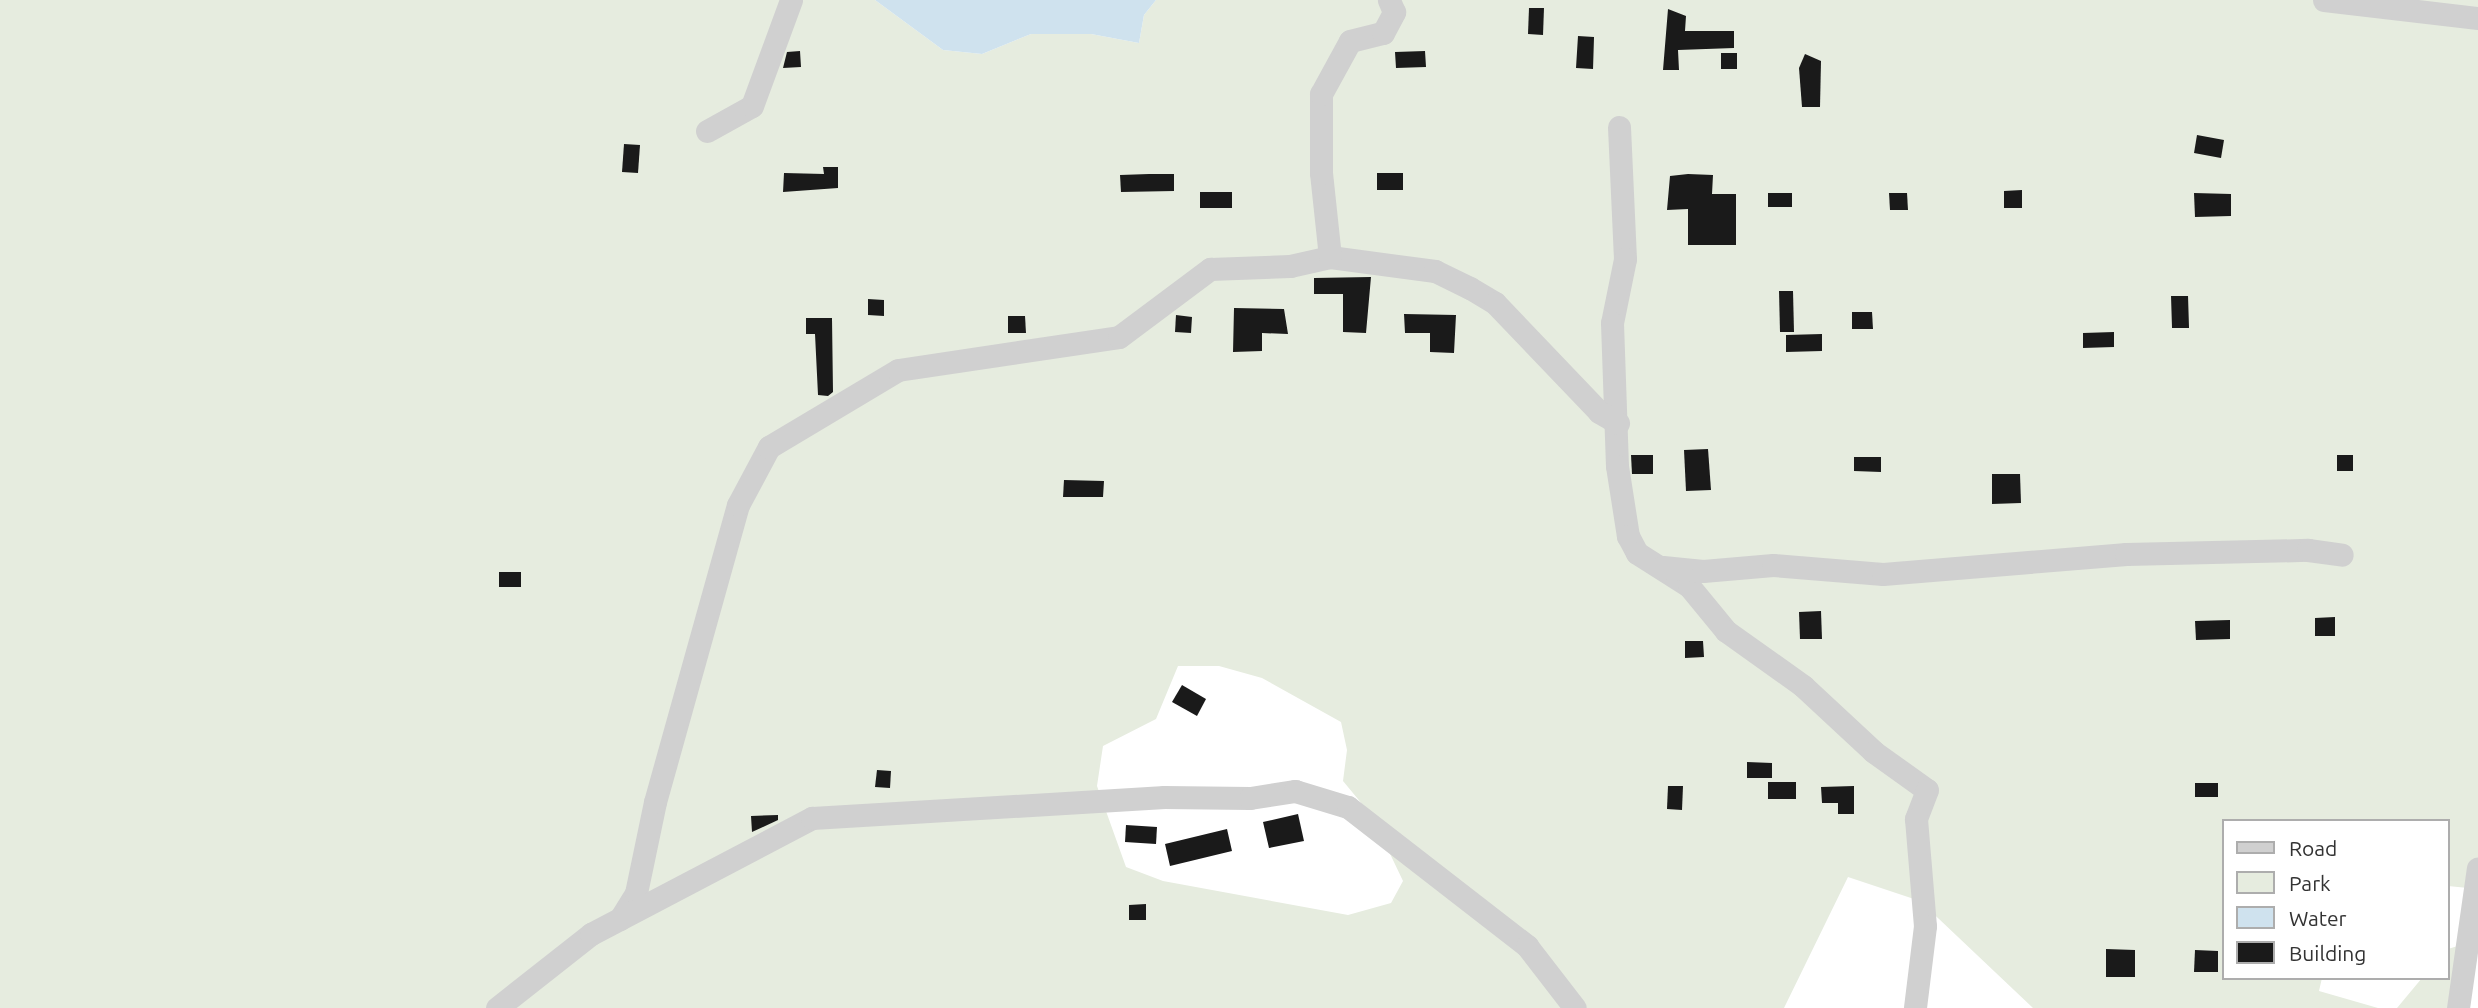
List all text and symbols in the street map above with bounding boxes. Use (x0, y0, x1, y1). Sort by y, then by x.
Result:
legend (2222, 819, 2450, 980)
text: Road (2289, 836, 2337, 860)
text: Park (2289, 871, 2331, 895)
text: Water (2289, 906, 2347, 930)
text: Building (2289, 941, 2366, 965)

